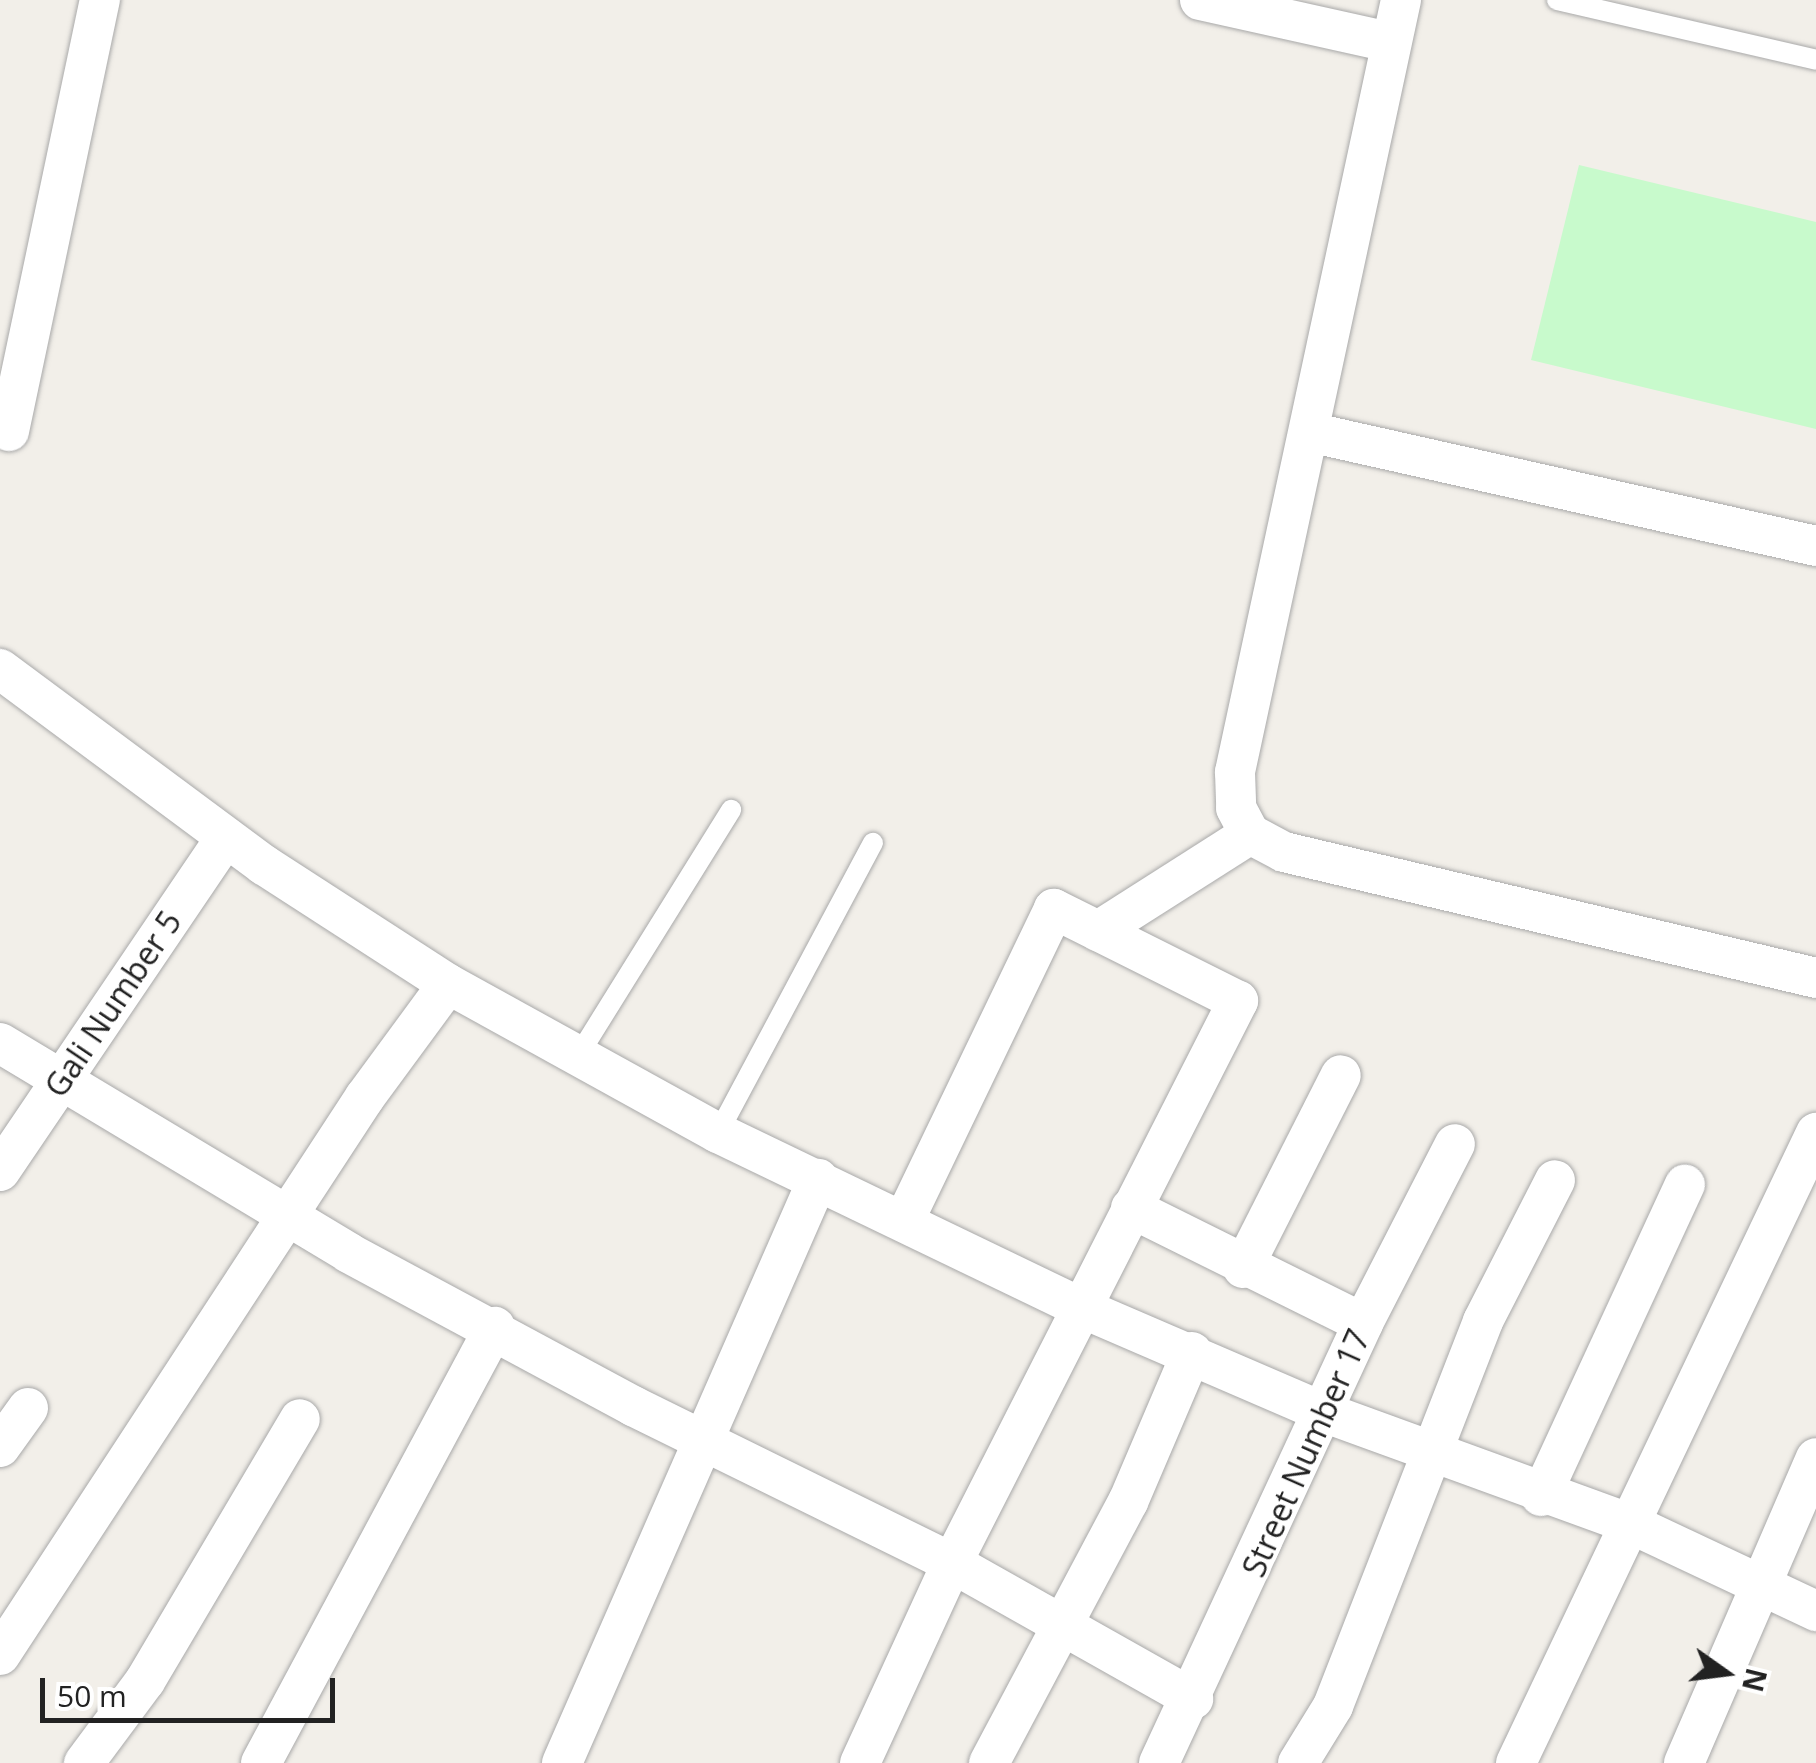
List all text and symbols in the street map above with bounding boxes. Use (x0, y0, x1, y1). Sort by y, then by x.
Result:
street label: Gali Number 5 (37, 904, 189, 1104)
street label: Street Number 17 (1234, 1323, 1378, 1583)
north arrow (1676, 1623, 1776, 1723)
scale bar (45, 1658, 340, 1720)
text: N (1734, 1665, 1776, 1696)
text: 50 m (57, 1675, 127, 1716)

